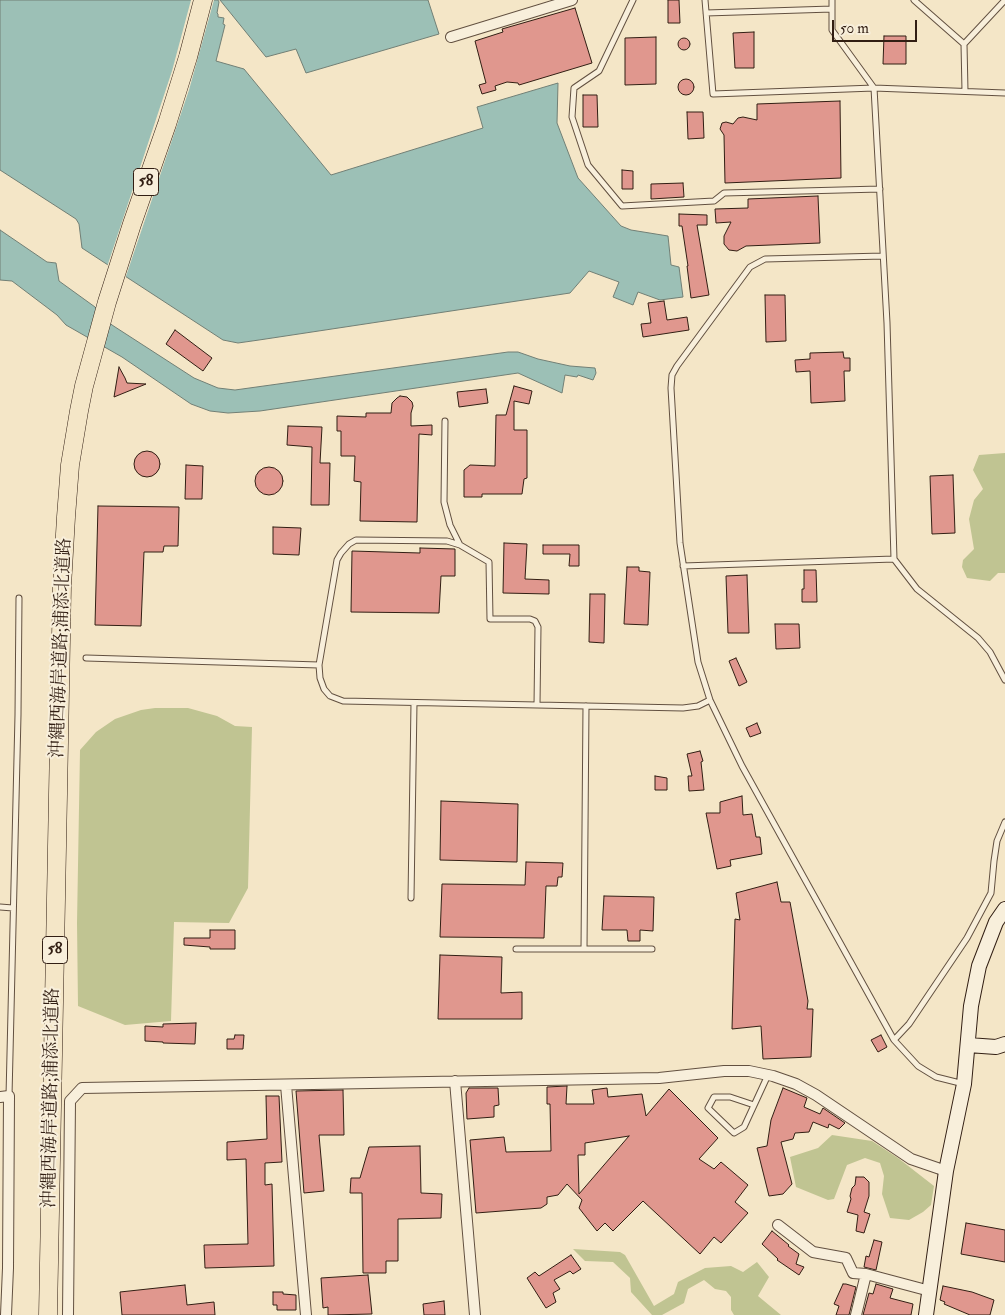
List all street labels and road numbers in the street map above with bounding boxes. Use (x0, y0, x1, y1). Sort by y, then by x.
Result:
road number: 58 (134, 168, 158, 196)
street label: 沖縄西海岸道路;浦添北道路 (47, 537, 77, 759)
road number: 58 (42, 936, 68, 964)
street label: 沖縄西海岸道路;浦添北道路 (39, 988, 65, 1208)

